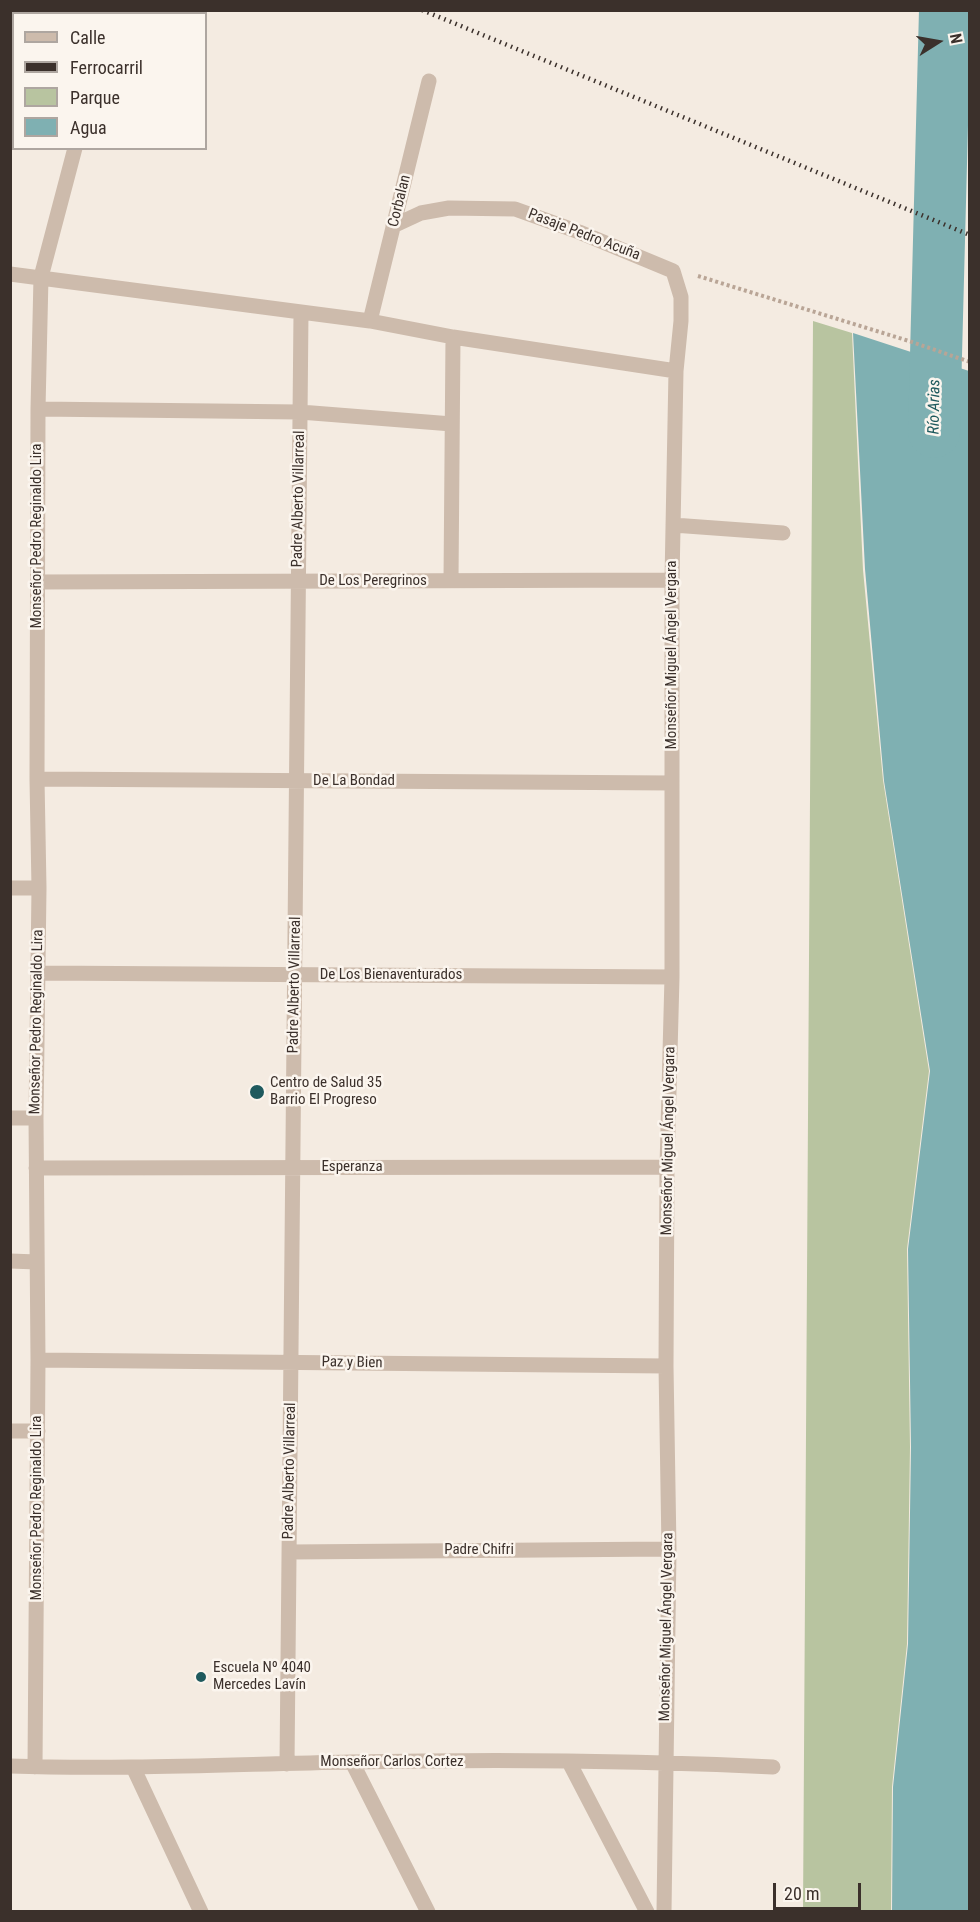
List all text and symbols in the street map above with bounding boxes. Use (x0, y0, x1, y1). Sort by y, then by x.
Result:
legend (12, 12, 207, 150)
north arrow (908, 12, 968, 72)
text: Calle (70, 27, 106, 48)
text: N (946, 32, 966, 45)
text: Ferrocarril (70, 57, 143, 78)
text: Parque (70, 87, 120, 108)
text: Agua (70, 117, 107, 138)
street label: Corbalan (385, 173, 415, 229)
street label: Pasaje Pedro Acuña (525, 205, 643, 265)
water label: Río Arias (925, 379, 945, 435)
street label: Padre Alberto Villarreal (289, 430, 309, 568)
street label: Monseñor Pedro Reginaldo Lira (28, 443, 46, 629)
street label: Monseñor Miguel Ángel Vergara (663, 561, 681, 749)
street label: De Los Peregrinos (319, 572, 427, 590)
street label: De La Bondad (313, 772, 395, 790)
street label: Padre Alberto Villarreal (285, 916, 305, 1054)
street label: Monseñor Pedro Reginaldo Lira (26, 929, 48, 1115)
street label: De Los Bienaventurados (320, 966, 462, 984)
street label: Monseñor Miguel Ángel Vergara (658, 1046, 680, 1236)
place label: Centro de Salud 35 Barrio El Progreso (270, 1074, 382, 1109)
marker: Centro de Salud 35 Barrio El Progreso (248, 1083, 266, 1101)
street label: Esperanza (321, 1158, 383, 1176)
street label: Paz y Bien (321, 1353, 383, 1373)
street label: Padre Alberto Villarreal (280, 1402, 300, 1540)
street label: Monseñor Pedro Reginaldo Lira (28, 1415, 46, 1601)
street label: Monseñor Miguel Ángel Vergara (656, 1532, 678, 1722)
street label: Padre Chifri (444, 1541, 514, 1559)
place label: Escuela Nº 4040 Mercedes Lavín (213, 1659, 311, 1694)
marker: Escuela Nº 4040 Mercedes Lavín (194, 1670, 208, 1684)
street label: Monseñor Carlos Cortez (320, 1753, 464, 1771)
scale bar (776, 1871, 864, 1909)
text: 20 m (784, 1883, 819, 1904)

